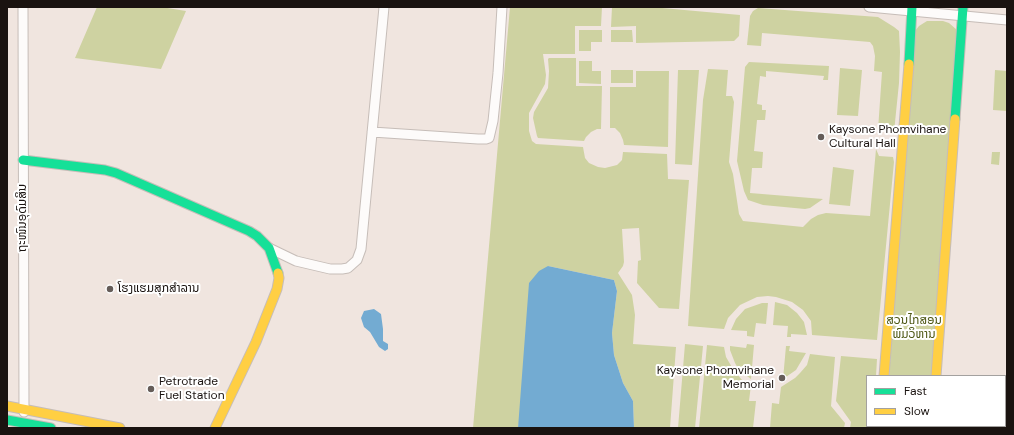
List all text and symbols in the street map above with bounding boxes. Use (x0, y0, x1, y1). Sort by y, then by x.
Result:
place label: Kaysone Phomvihane Cultural Hall (829, 123, 946, 151)
marker: Kaysone Phomvihane Cultural Hall (816, 132, 826, 142)
street label: ຖະໜົນອຸດົມສິນ (16, 184, 30, 252)
place label: ໂຮງແຮມສຸກສໍາລານ (118, 282, 199, 296)
marker: ໂຮງແຮມສຸກສໍາລານ (105, 284, 115, 294)
park label: ສວນໄກສອນ ພົມວິຫານ (886, 314, 942, 342)
place label: Kaysone Phomvihane Memorial (657, 364, 774, 392)
marker: Kaysone Phomvihane Memorial (777, 373, 787, 383)
place label: Petrotrade Fuel Station (159, 375, 225, 403)
legend (866, 375, 1006, 427)
text: Fast (904, 383, 927, 399)
marker: Petrotrade Fuel Station (146, 384, 156, 394)
text: Slow (904, 403, 930, 419)

